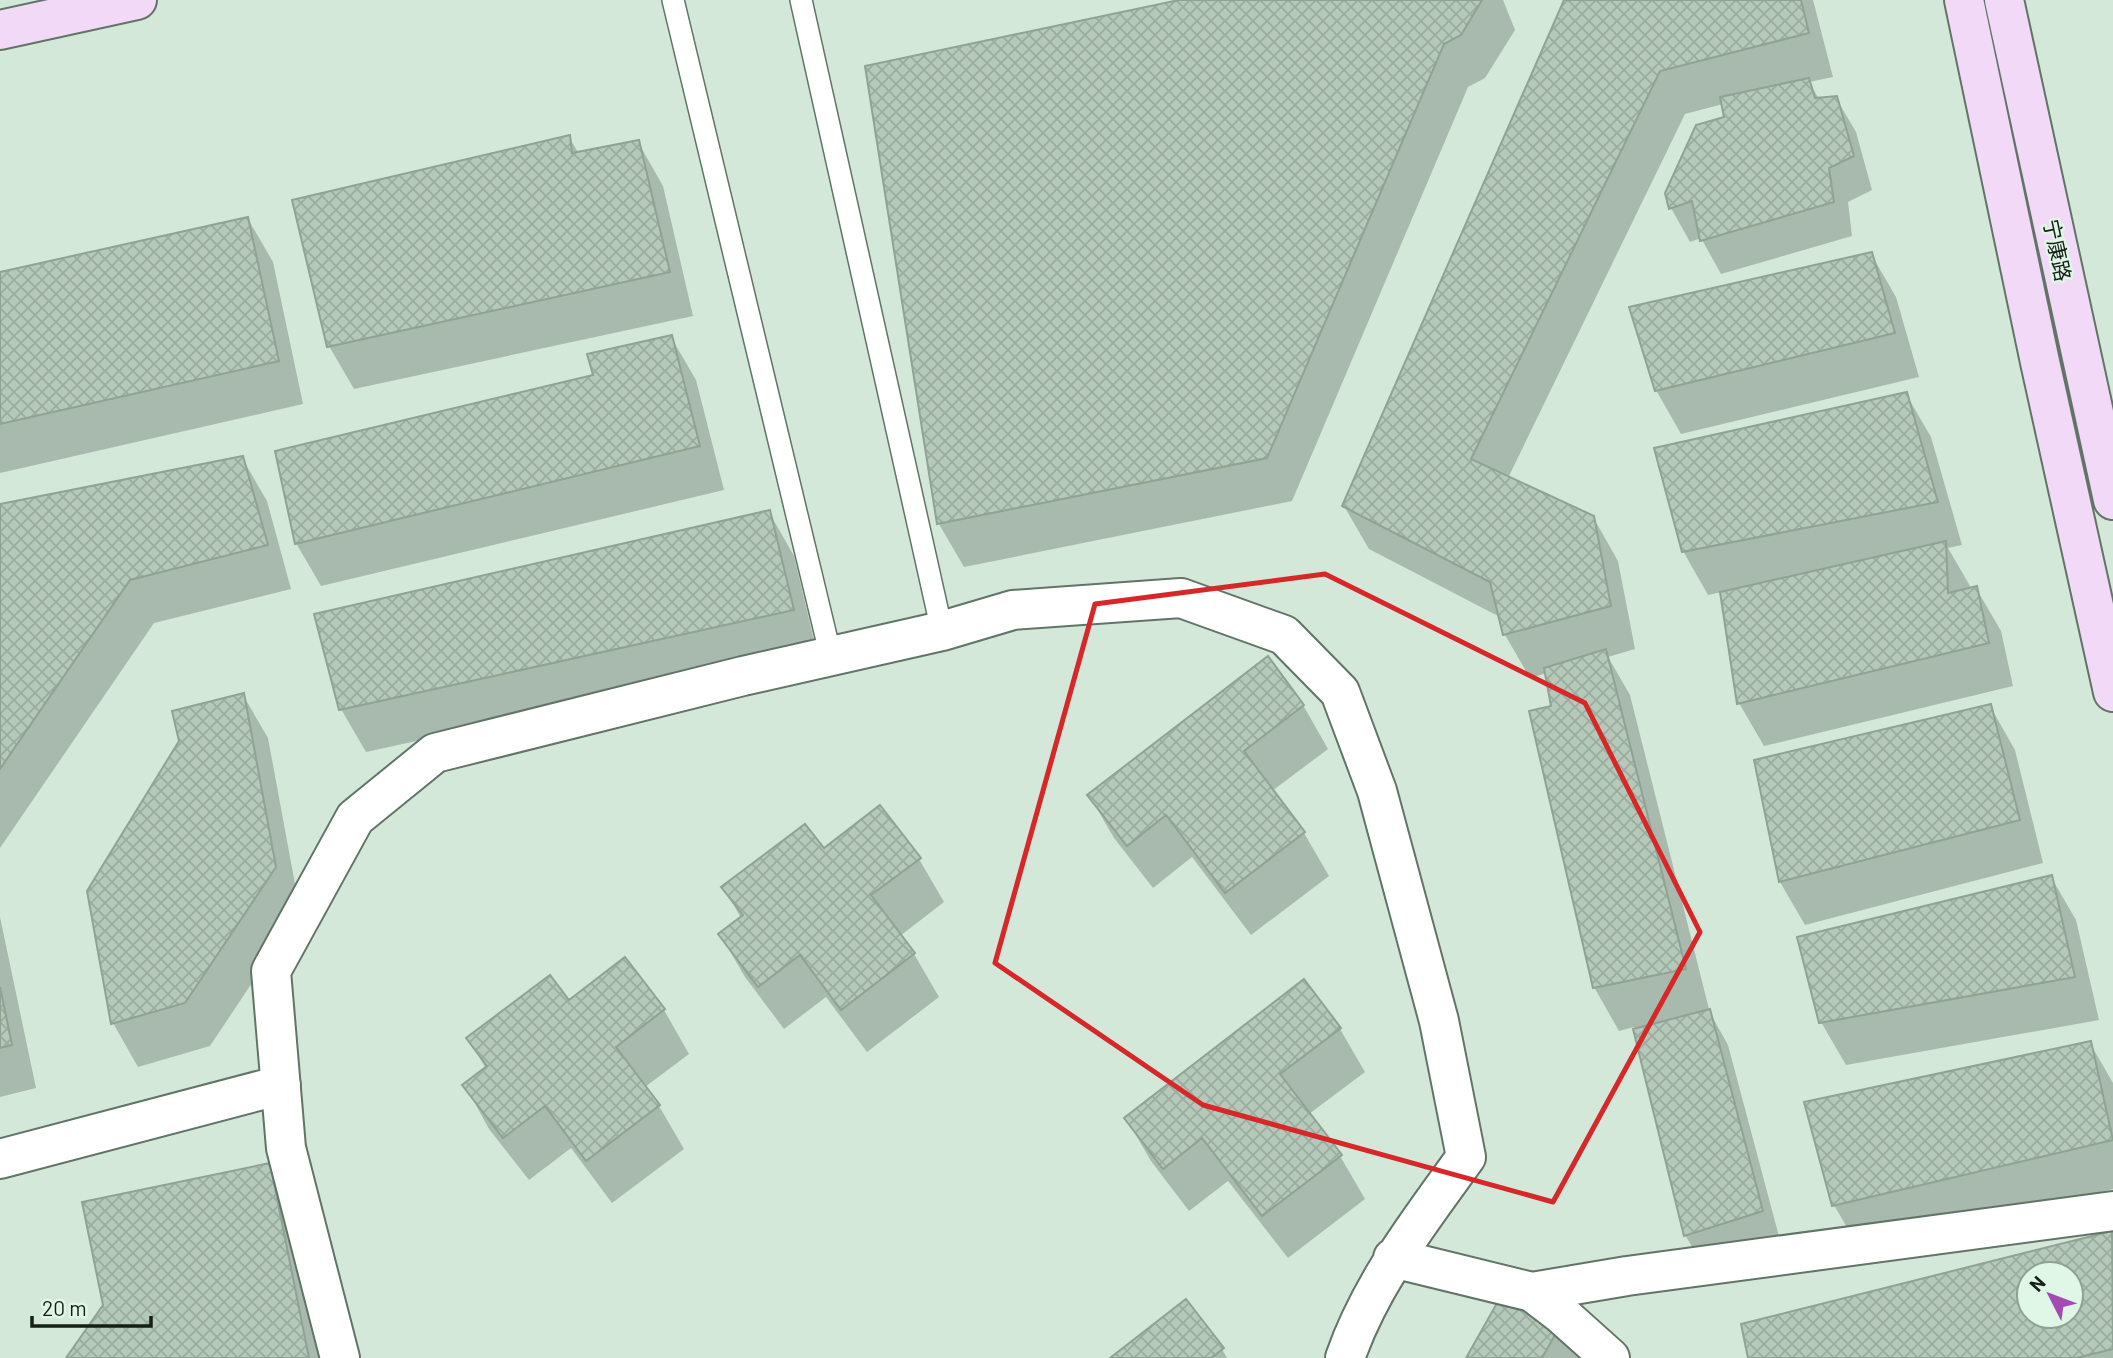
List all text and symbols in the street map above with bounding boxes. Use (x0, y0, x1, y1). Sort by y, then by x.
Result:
street label: 宁康路 (2039, 217, 2077, 283)
north arrow (2015, 1260, 2085, 1330)
text: N (2024, 1271, 2050, 1296)
scale bar (32, 1284, 150, 1328)
text: 20 m (42, 1295, 87, 1320)

